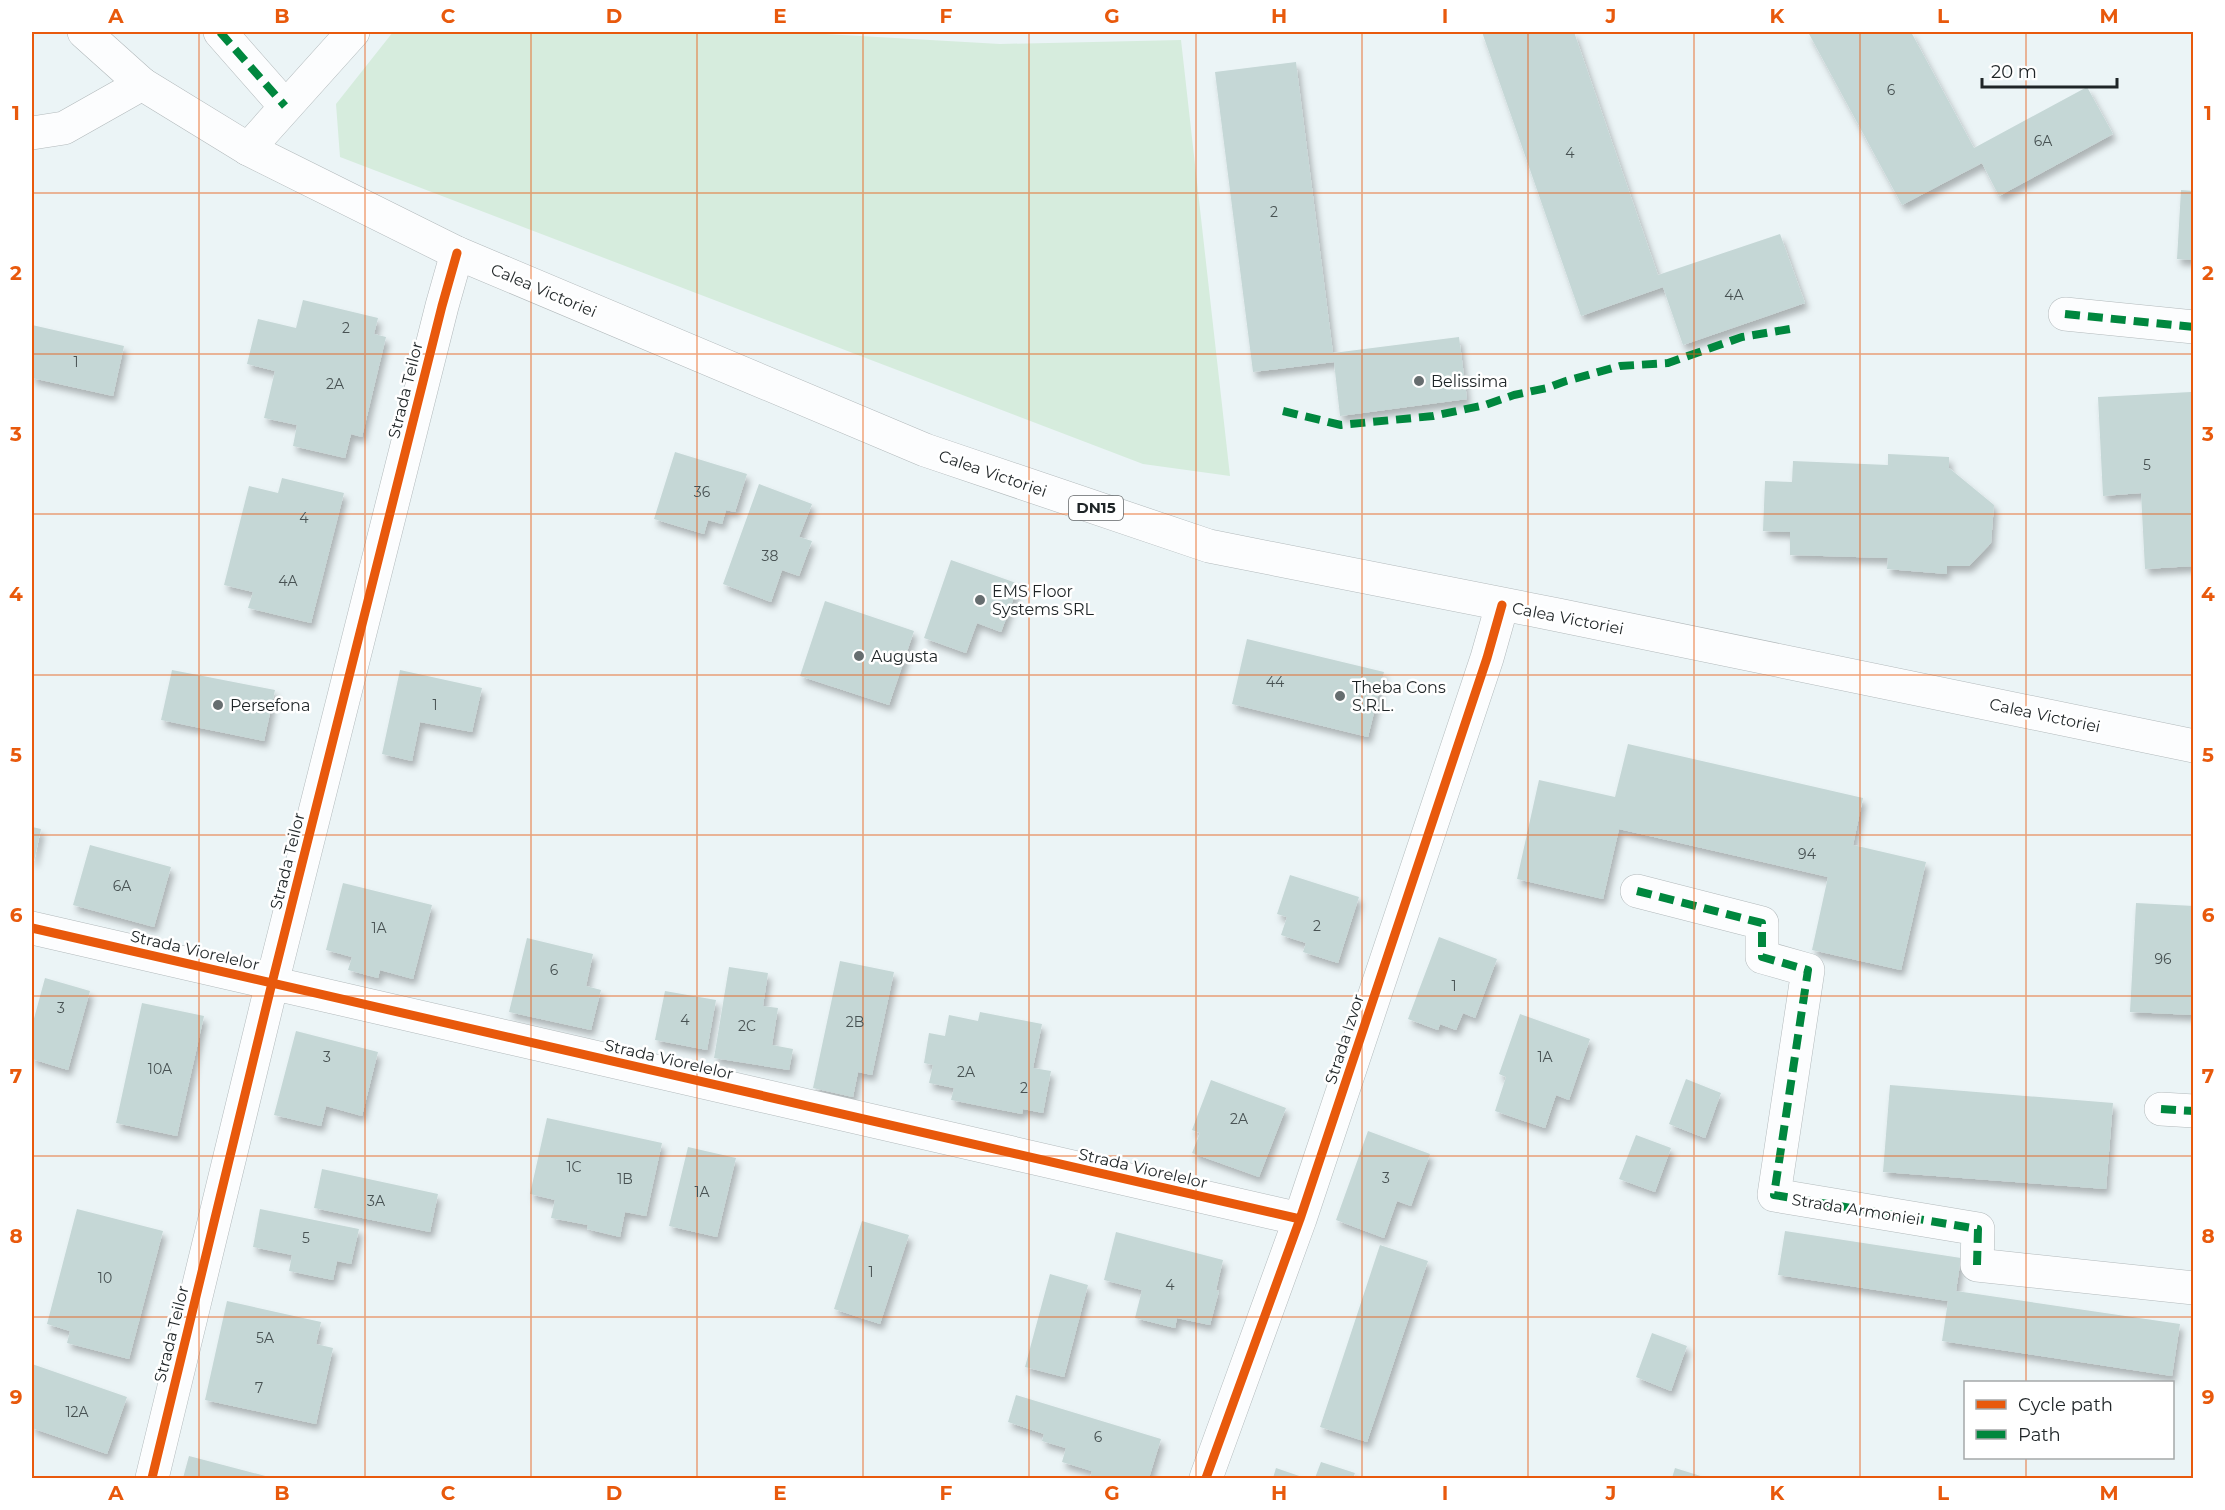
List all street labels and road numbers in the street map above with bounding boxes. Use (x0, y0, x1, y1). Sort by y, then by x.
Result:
street label: Calea Victoriei (488, 260, 600, 321)
street label: Strada Teilor (384, 340, 427, 440)
street label: Calea Victoriei (936, 446, 1049, 501)
road number: DN15 (1069, 496, 1123, 520)
street label: Calea Victoriei (1511, 598, 1625, 639)
street label: Calea Victoriei (1988, 694, 2102, 737)
street label: Strada Teilor (266, 811, 309, 911)
street label: Strada Viorelelor (129, 926, 261, 975)
street label: Strada Izvor (1321, 992, 1368, 1087)
street label: Strada Viorelelor (603, 1035, 735, 1084)
street label: Strada Viorelelor (1077, 1144, 1209, 1193)
street label: Strada Armoniei (1790, 1190, 1922, 1229)
street label: Strada Teilor (150, 1284, 193, 1384)

